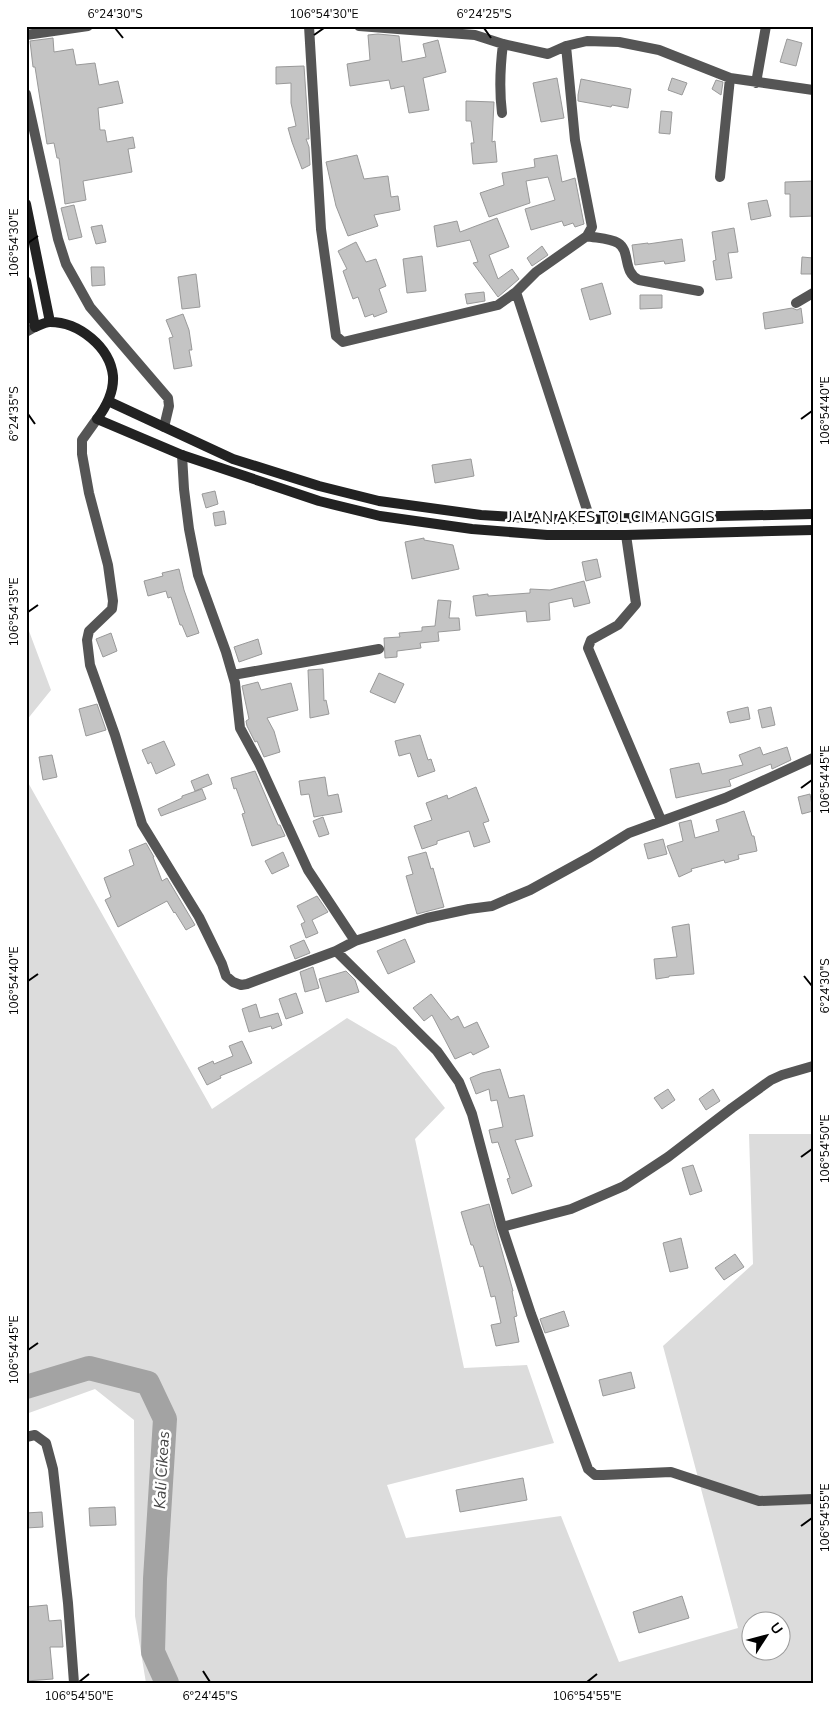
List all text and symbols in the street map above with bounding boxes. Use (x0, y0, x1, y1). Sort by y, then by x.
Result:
text: 6°24'30"S (87, 6, 143, 22)
text: 106°54'30"E (289, 6, 359, 22)
text: 6°24'25"S (456, 6, 512, 22)
text: 106°54'30"E (6, 208, 22, 278)
text: 106°54'40"E (817, 376, 833, 446)
text: 6°24'35"S (6, 386, 22, 442)
street label: JALAN AKES TOL CIMANGGIS (506, 507, 715, 527)
text: 106°54'35"E (6, 577, 22, 647)
text: 106°54'45"E (817, 745, 833, 815)
text: 106°54'40"E (6, 946, 22, 1016)
text: 6°24'30"S (817, 958, 833, 1014)
text: 106°54'50"E (817, 1114, 833, 1184)
text: 106°54'45"E (6, 1315, 22, 1385)
water label: Kali Cikeas (149, 1430, 175, 1510)
text: 106°54'55"E (817, 1483, 833, 1553)
north arrow (742, 1612, 792, 1662)
text: U (765, 1619, 787, 1638)
text: 106°54'50"E (44, 1688, 114, 1704)
text: 6°24'45"S (182, 1688, 238, 1704)
text: 106°54'55"E (552, 1688, 622, 1704)

